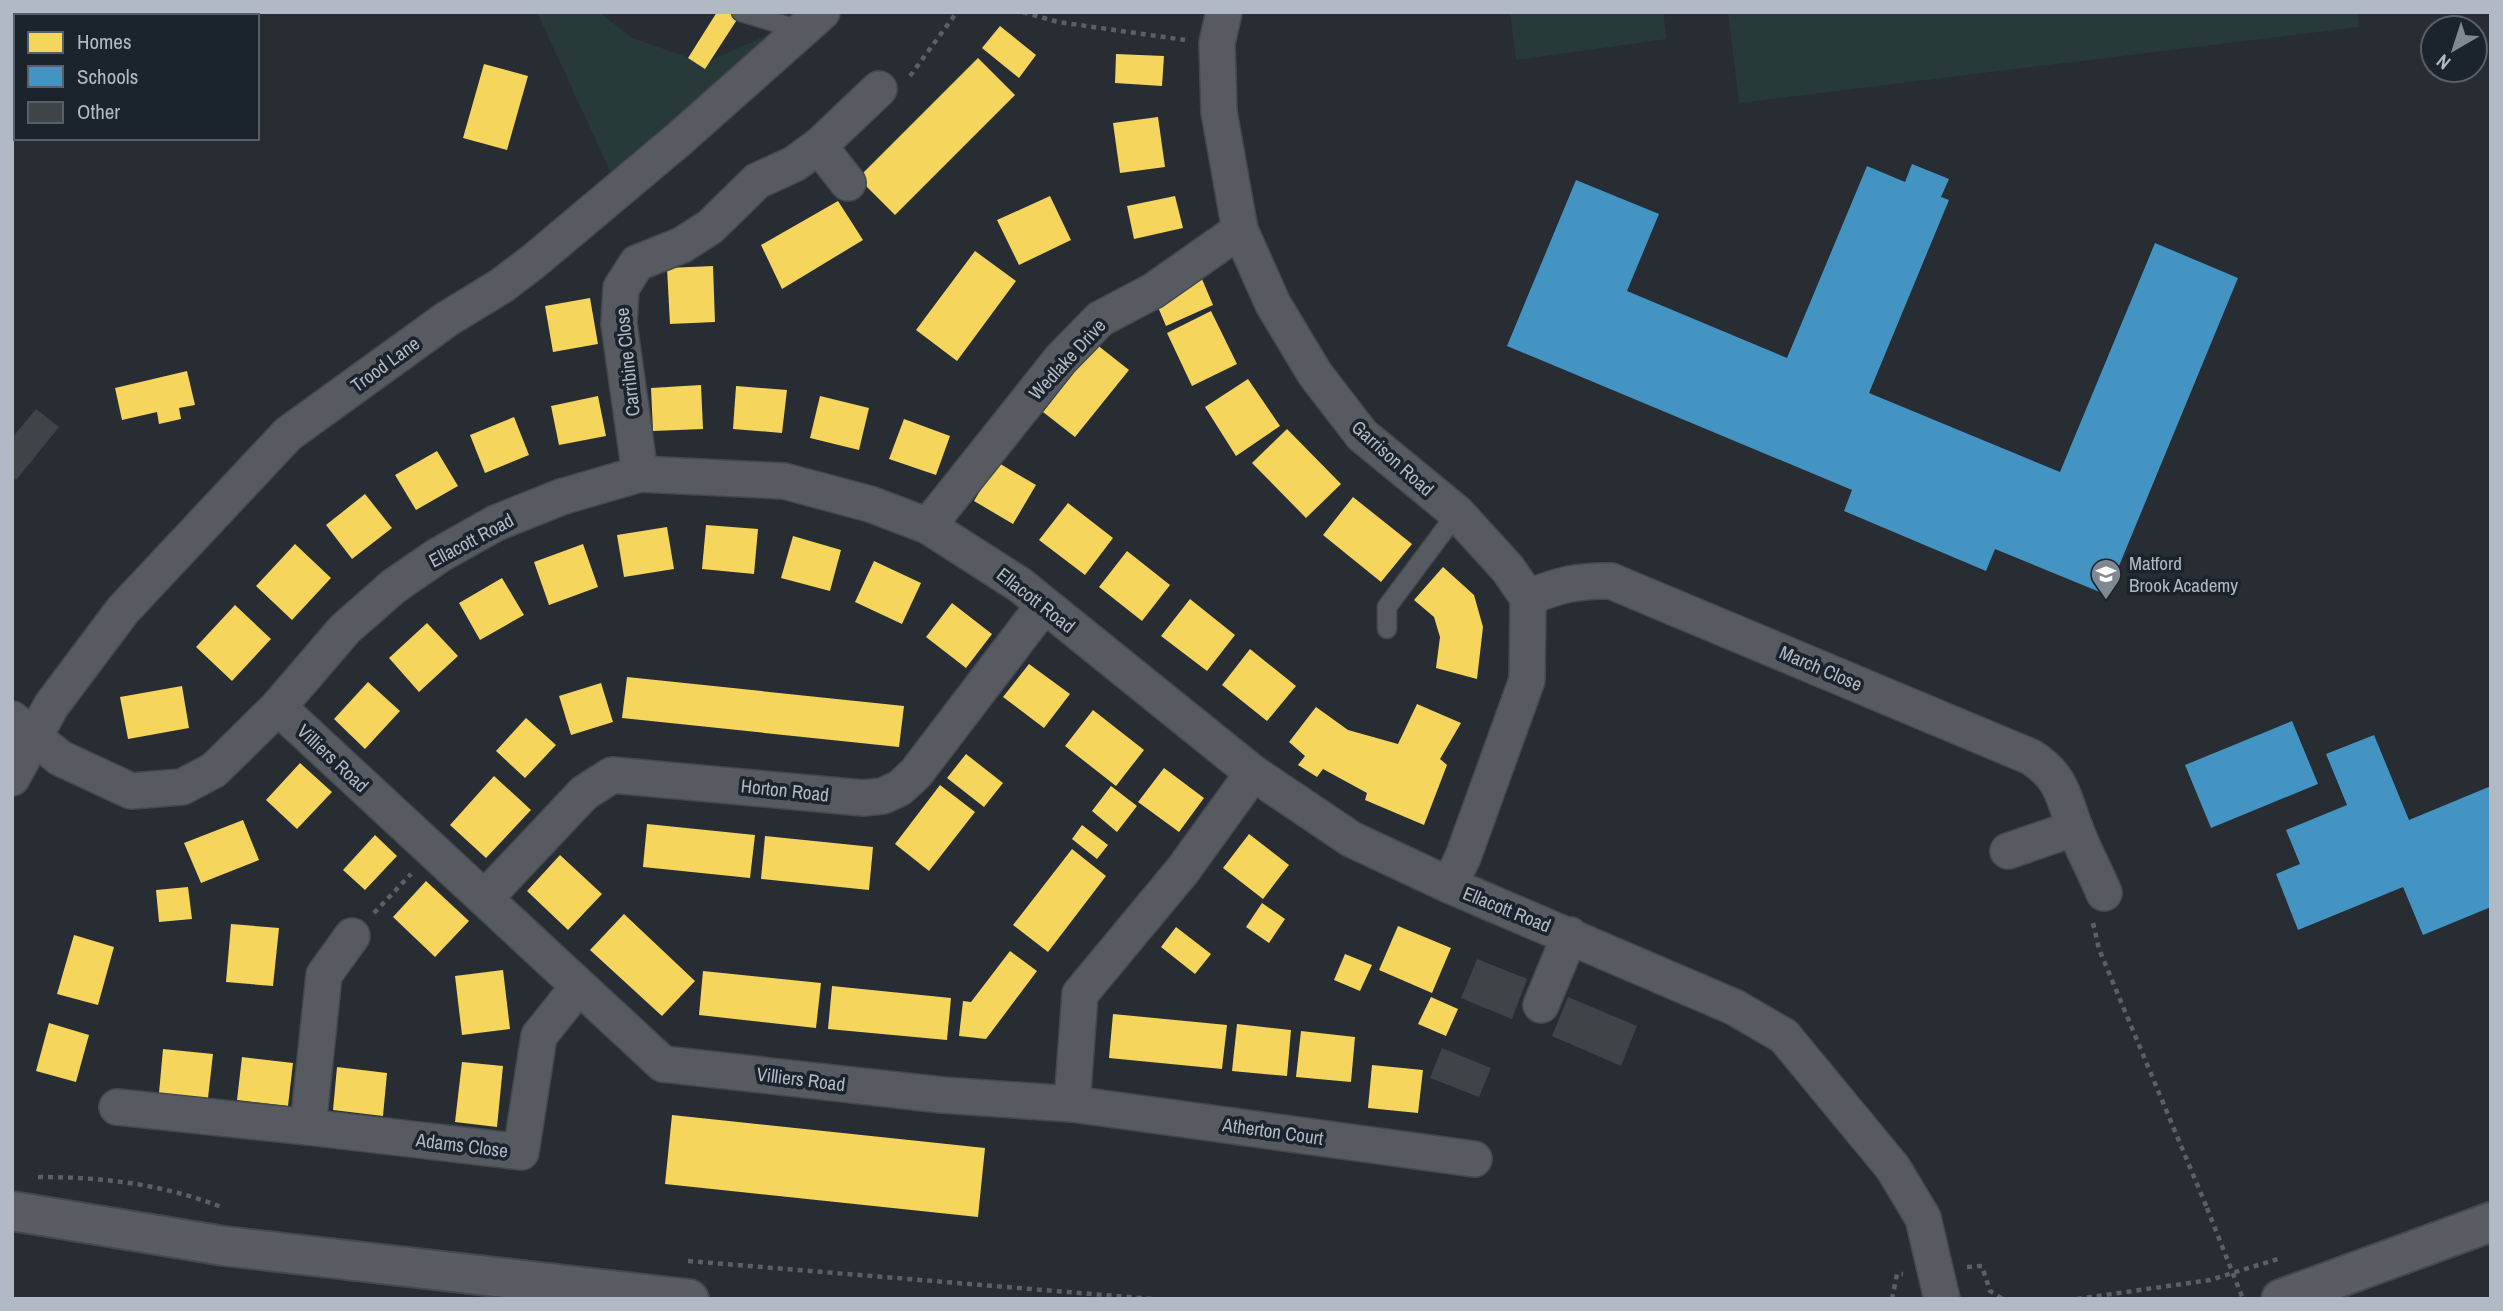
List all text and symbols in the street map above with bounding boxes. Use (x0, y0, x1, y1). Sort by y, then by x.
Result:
legend (14, 14, 259, 140)
north arrow (2419, 14, 2489, 84)
text: Homes (77, 27, 132, 56)
text: N (2431, 49, 2456, 76)
text: Schools (77, 62, 138, 91)
text: Other (77, 97, 120, 126)
street label: Carribine Close (608, 306, 646, 418)
street label: Wedlake Drive (1023, 313, 1111, 405)
street label: Trood Lane (345, 330, 425, 398)
street label: Garrison Road (1346, 414, 1440, 502)
street label: Ellacott Road (424, 507, 518, 573)
place label: Matford Brook Academy (2129, 550, 2238, 598)
school or university icon: Matford Brook Academy (2089, 557, 2123, 601)
street label: Ellacott Road (991, 561, 1081, 639)
street label: March Close (1776, 639, 1866, 697)
street label: Villiers Road (292, 718, 374, 798)
street label: Horton Road (740, 772, 830, 808)
street label: Ellacott Road (1459, 880, 1555, 938)
street label: Villiers Road (755, 1061, 847, 1097)
street label: Atherton Court (1220, 1111, 1326, 1151)
street label: Adams Close (413, 1126, 510, 1164)

